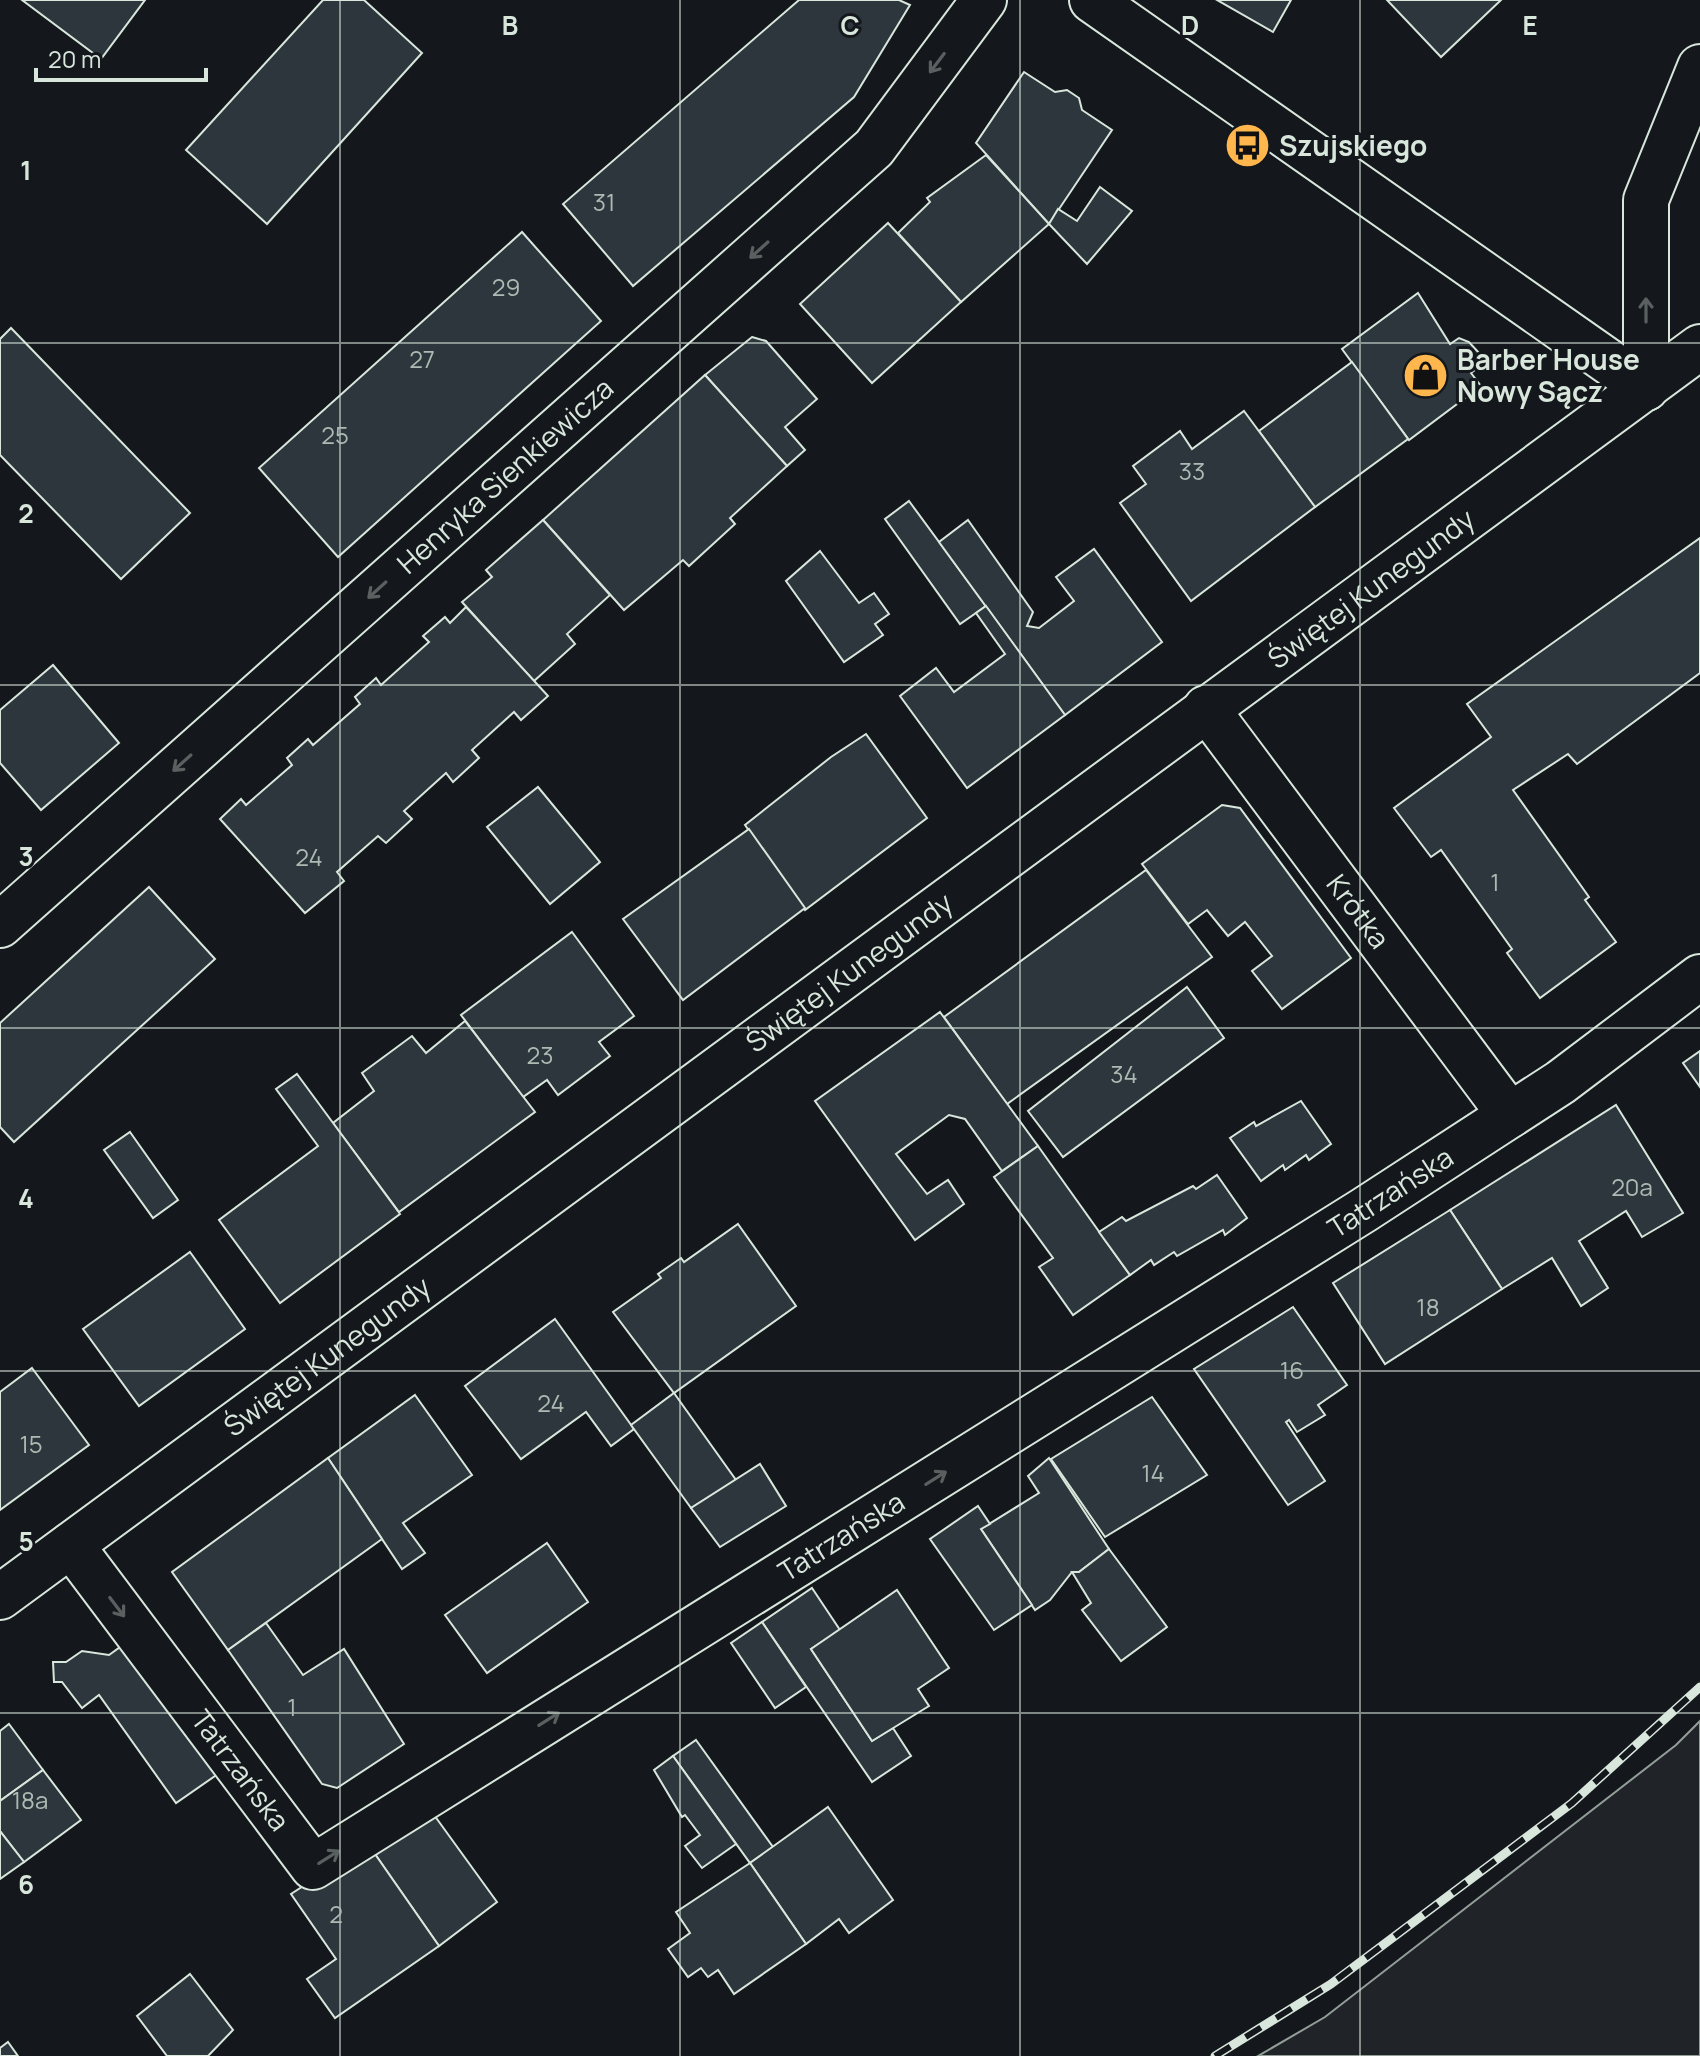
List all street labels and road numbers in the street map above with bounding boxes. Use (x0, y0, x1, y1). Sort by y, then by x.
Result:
street label: Henryka Sienkiewicza (388, 369, 621, 581)
street label: Świętej Kunegundy (1260, 499, 1482, 677)
street label: Krótka (1319, 866, 1399, 956)
street label: Świętej Kunegundy (738, 883, 960, 1060)
street label: Tatrzańska (1320, 1137, 1460, 1246)
street label: Świętej Kunegundy (215, 1267, 438, 1444)
street label: Tatrzańska (771, 1482, 911, 1590)
street label: Tatrzańska (183, 1702, 299, 1838)

